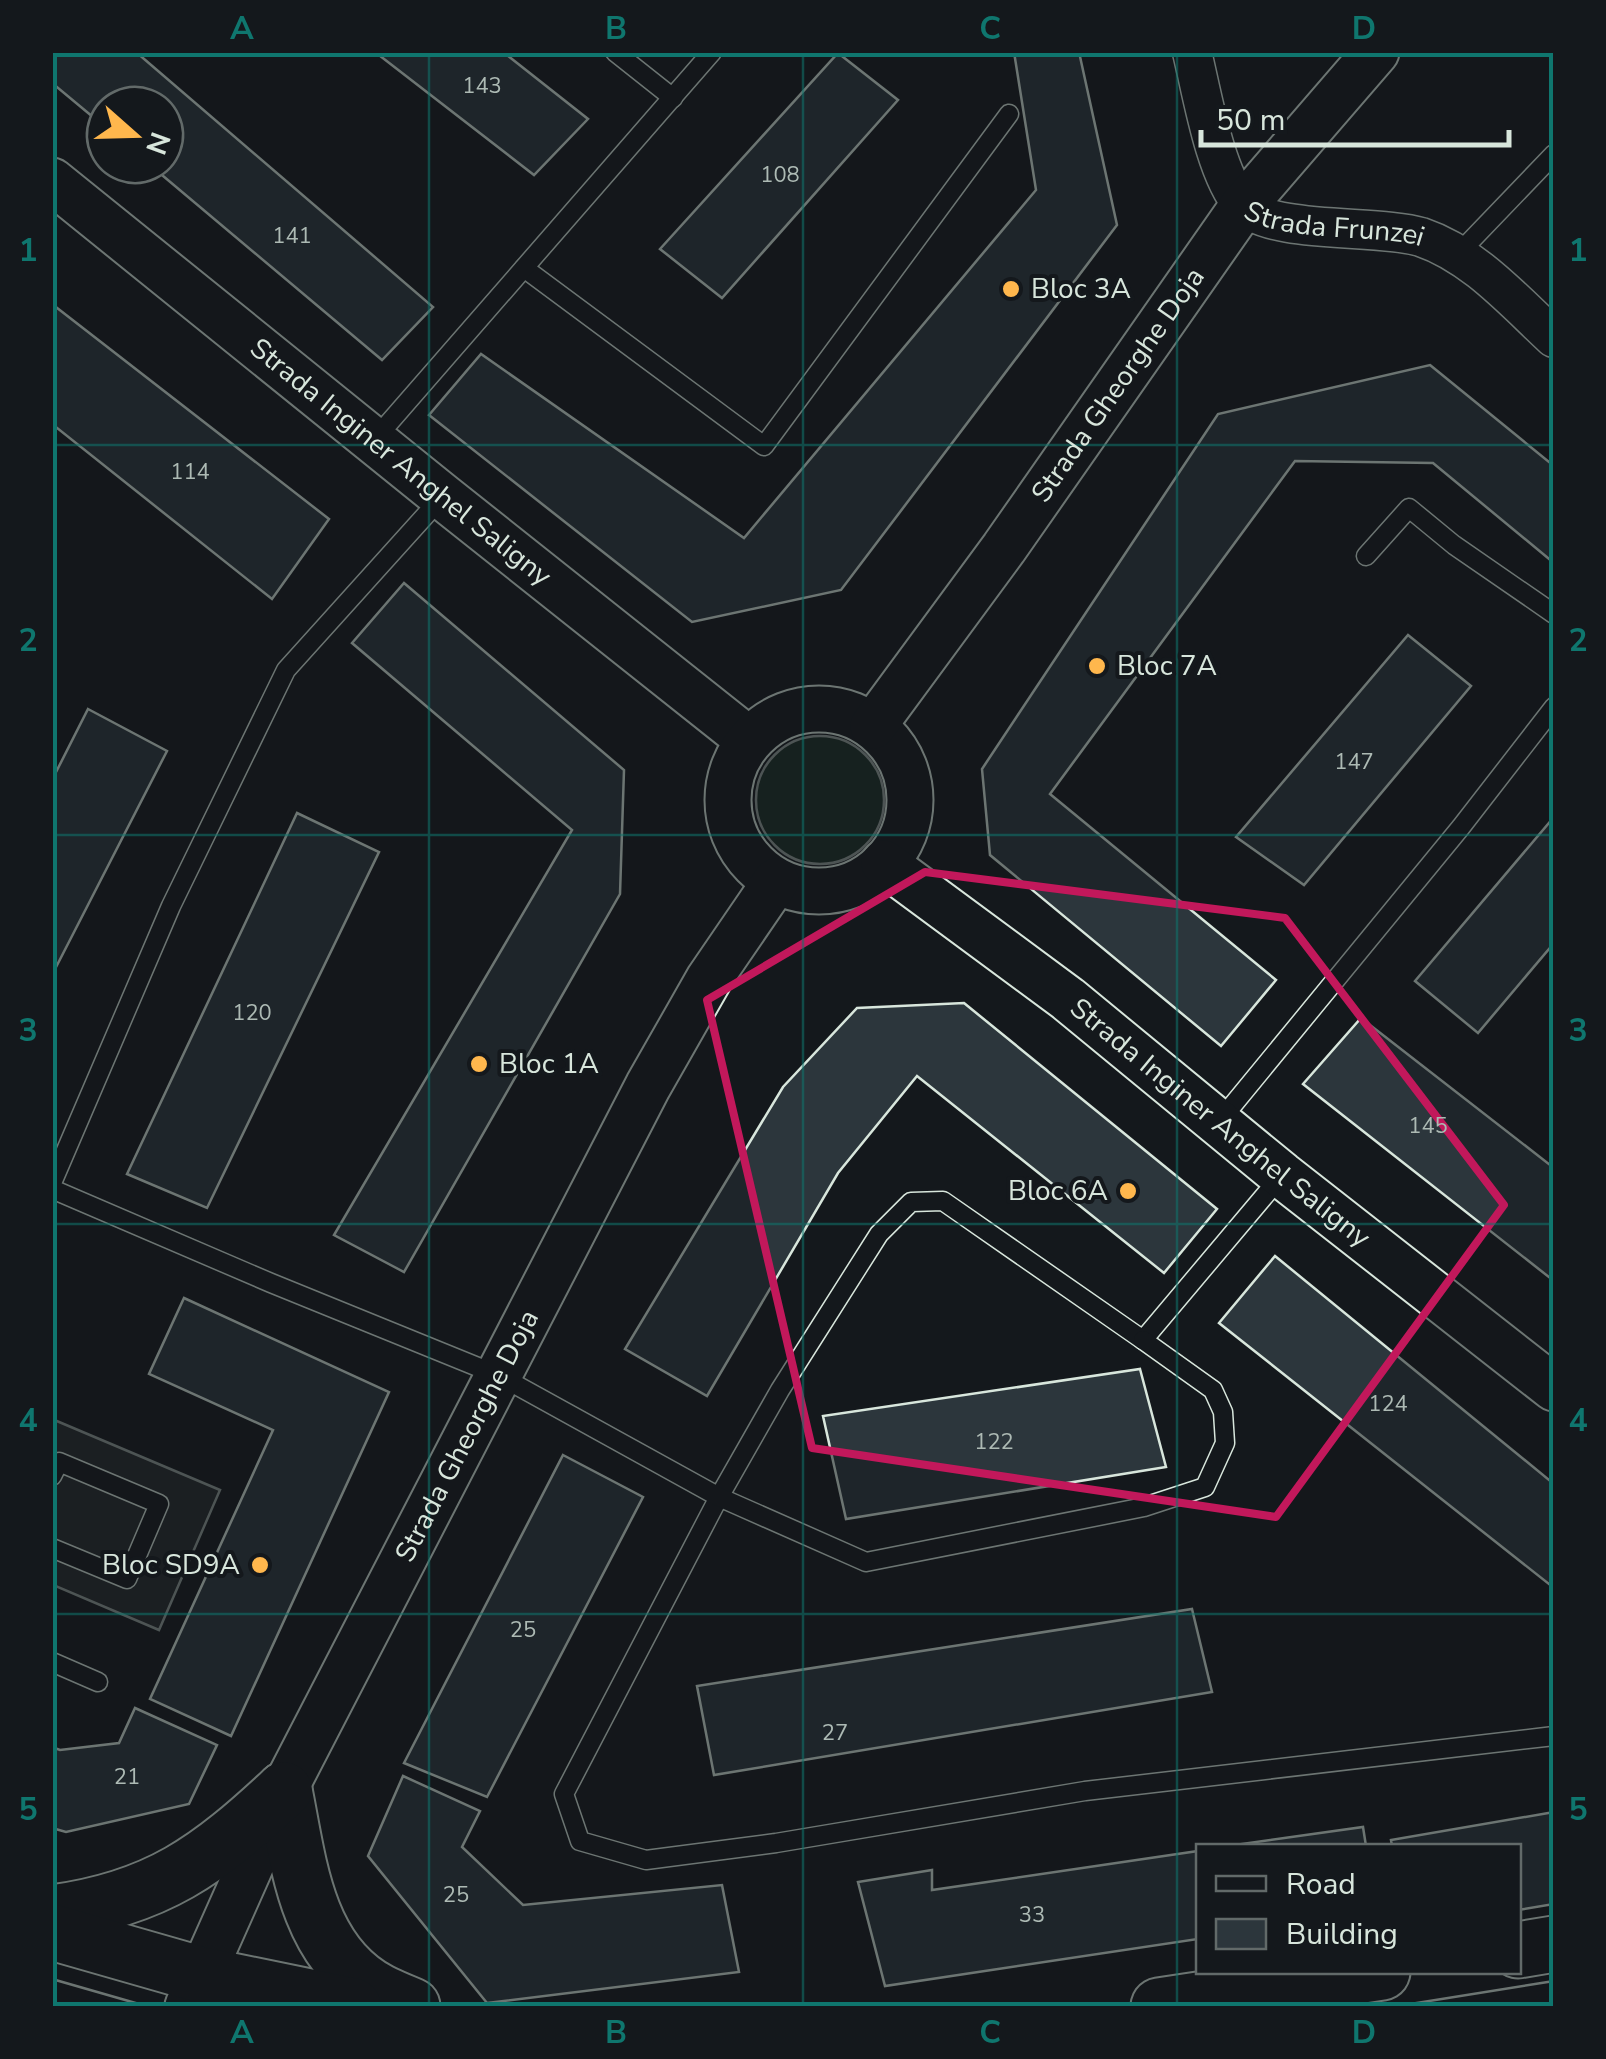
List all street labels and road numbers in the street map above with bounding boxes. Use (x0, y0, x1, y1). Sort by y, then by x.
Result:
street label: Strada Frunzei (1237, 192, 1429, 256)
street label: Strada Gheorghe Doja (1023, 260, 1213, 510)
street label: Strada Inginer Anghel Saligny (242, 329, 560, 595)
street label: Strada Inginer Anghel Saligny (1062, 989, 1379, 1257)
street label: Strada Gheorghe Doja (386, 1303, 548, 1569)

